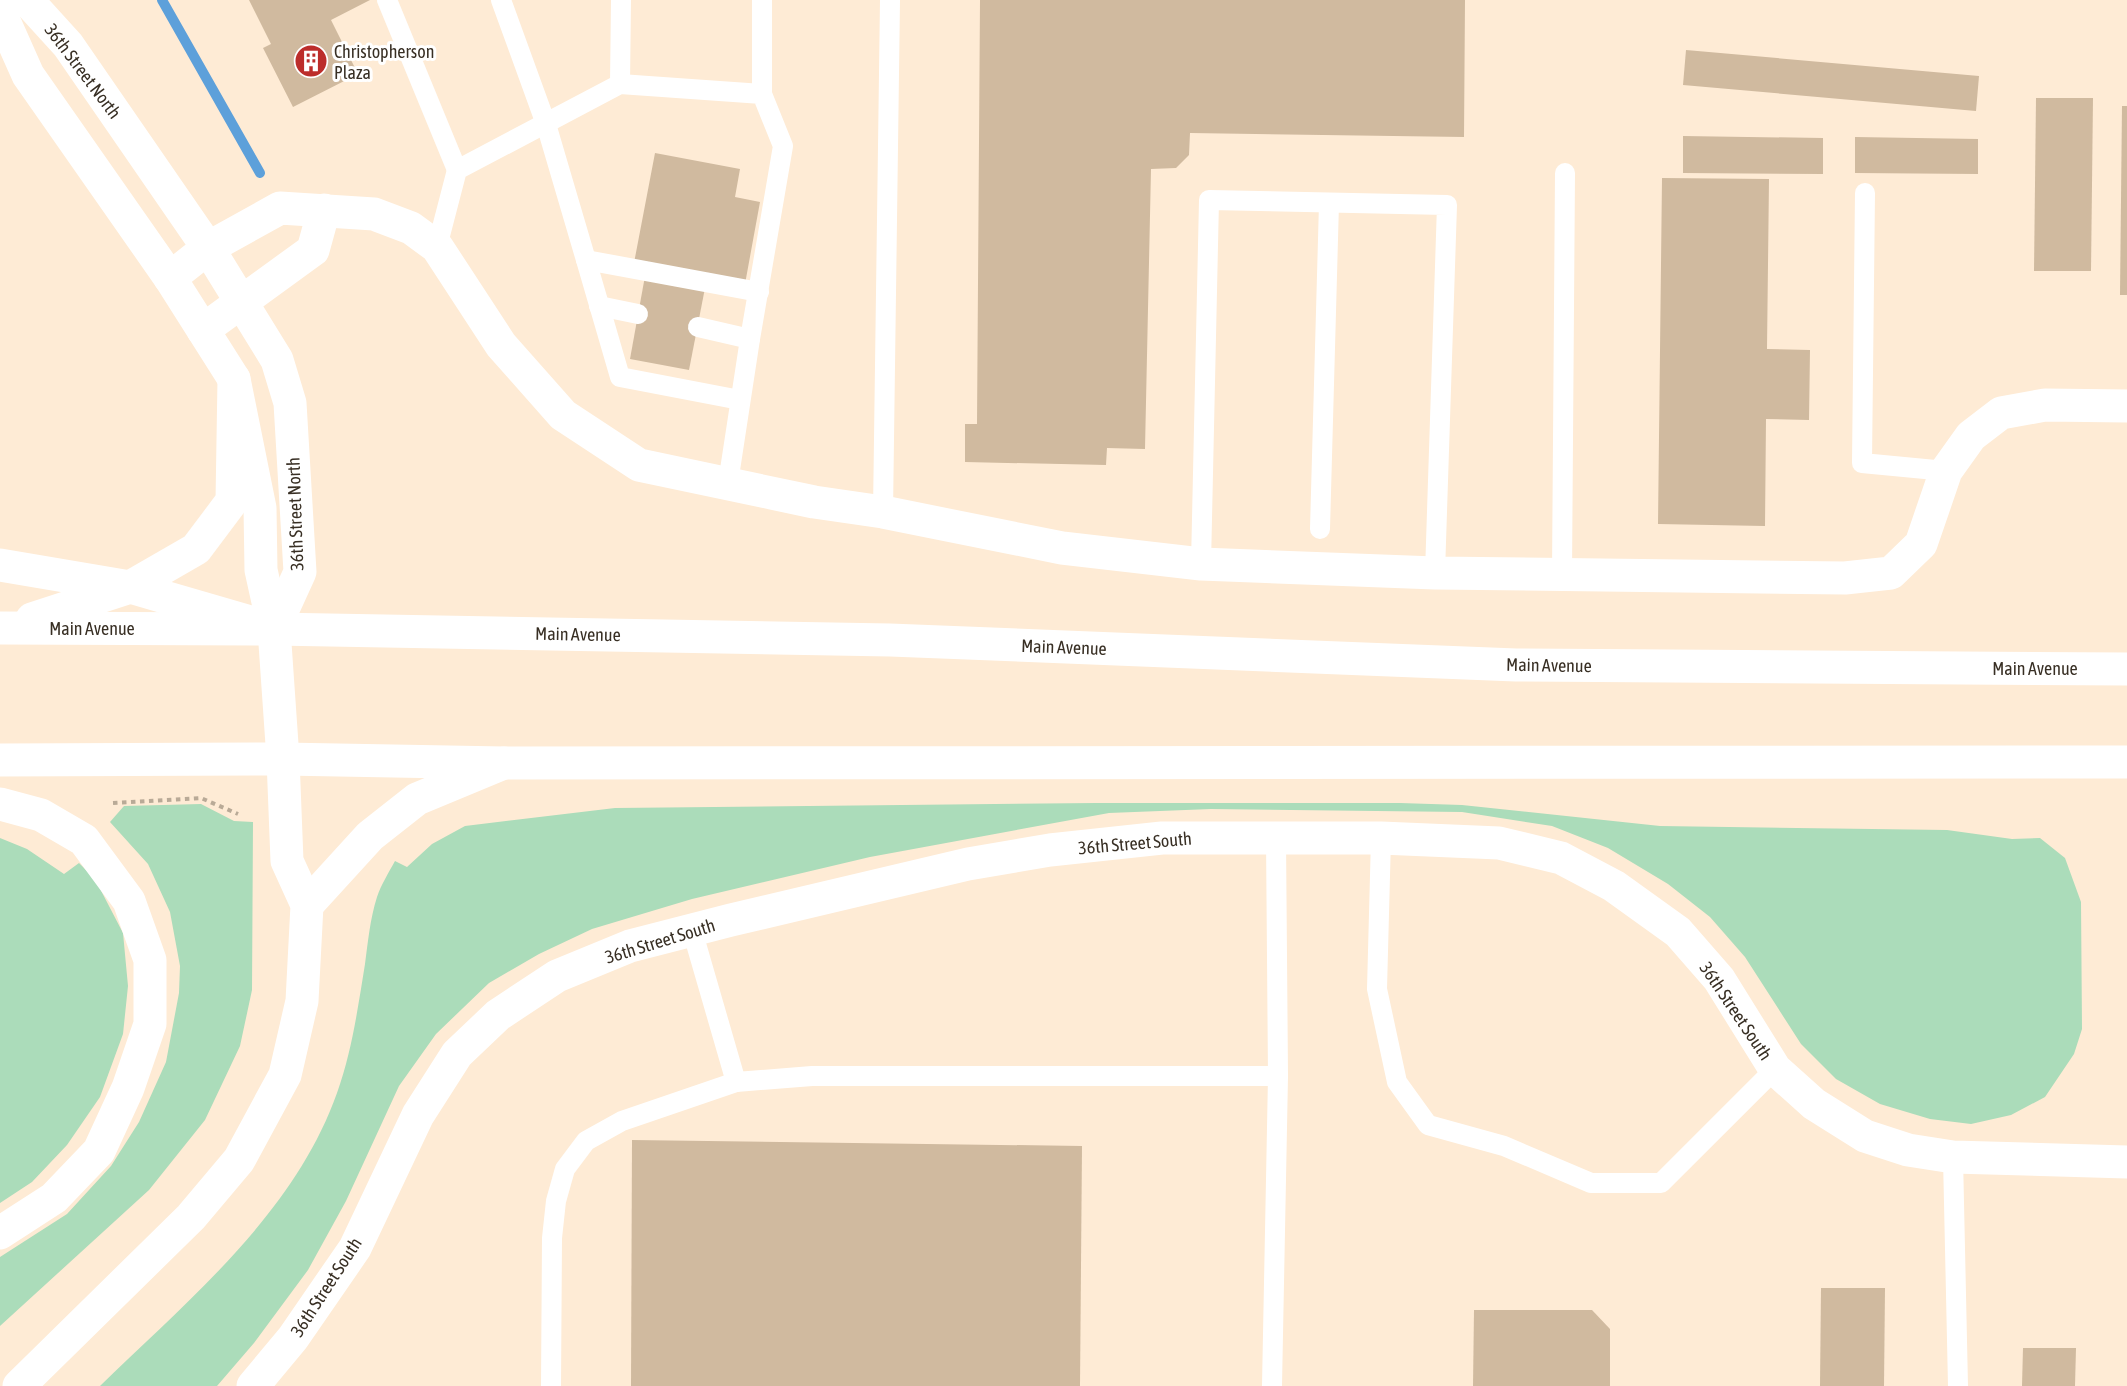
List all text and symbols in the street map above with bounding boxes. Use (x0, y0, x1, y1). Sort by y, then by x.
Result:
street label: 36th Street North (40, 19, 126, 123)
place label: Christopherson Plaza (334, 41, 434, 83)
building icon: Christopherson Plaza (293, 43, 329, 79)
street label: 36th Street North (283, 457, 307, 571)
street label: Main Avenue (49, 618, 135, 639)
street label: Main Avenue (535, 623, 621, 645)
street label: Main Avenue (1021, 635, 1107, 659)
street label: Main Avenue (1506, 654, 1592, 676)
street label: Main Avenue (1992, 658, 2078, 679)
street label: 36th Street South (1077, 828, 1193, 858)
street label: 36th Street South (602, 914, 718, 968)
street label: 36th Street South (1695, 958, 1777, 1064)
street label: 36th Street South (286, 1234, 366, 1340)

